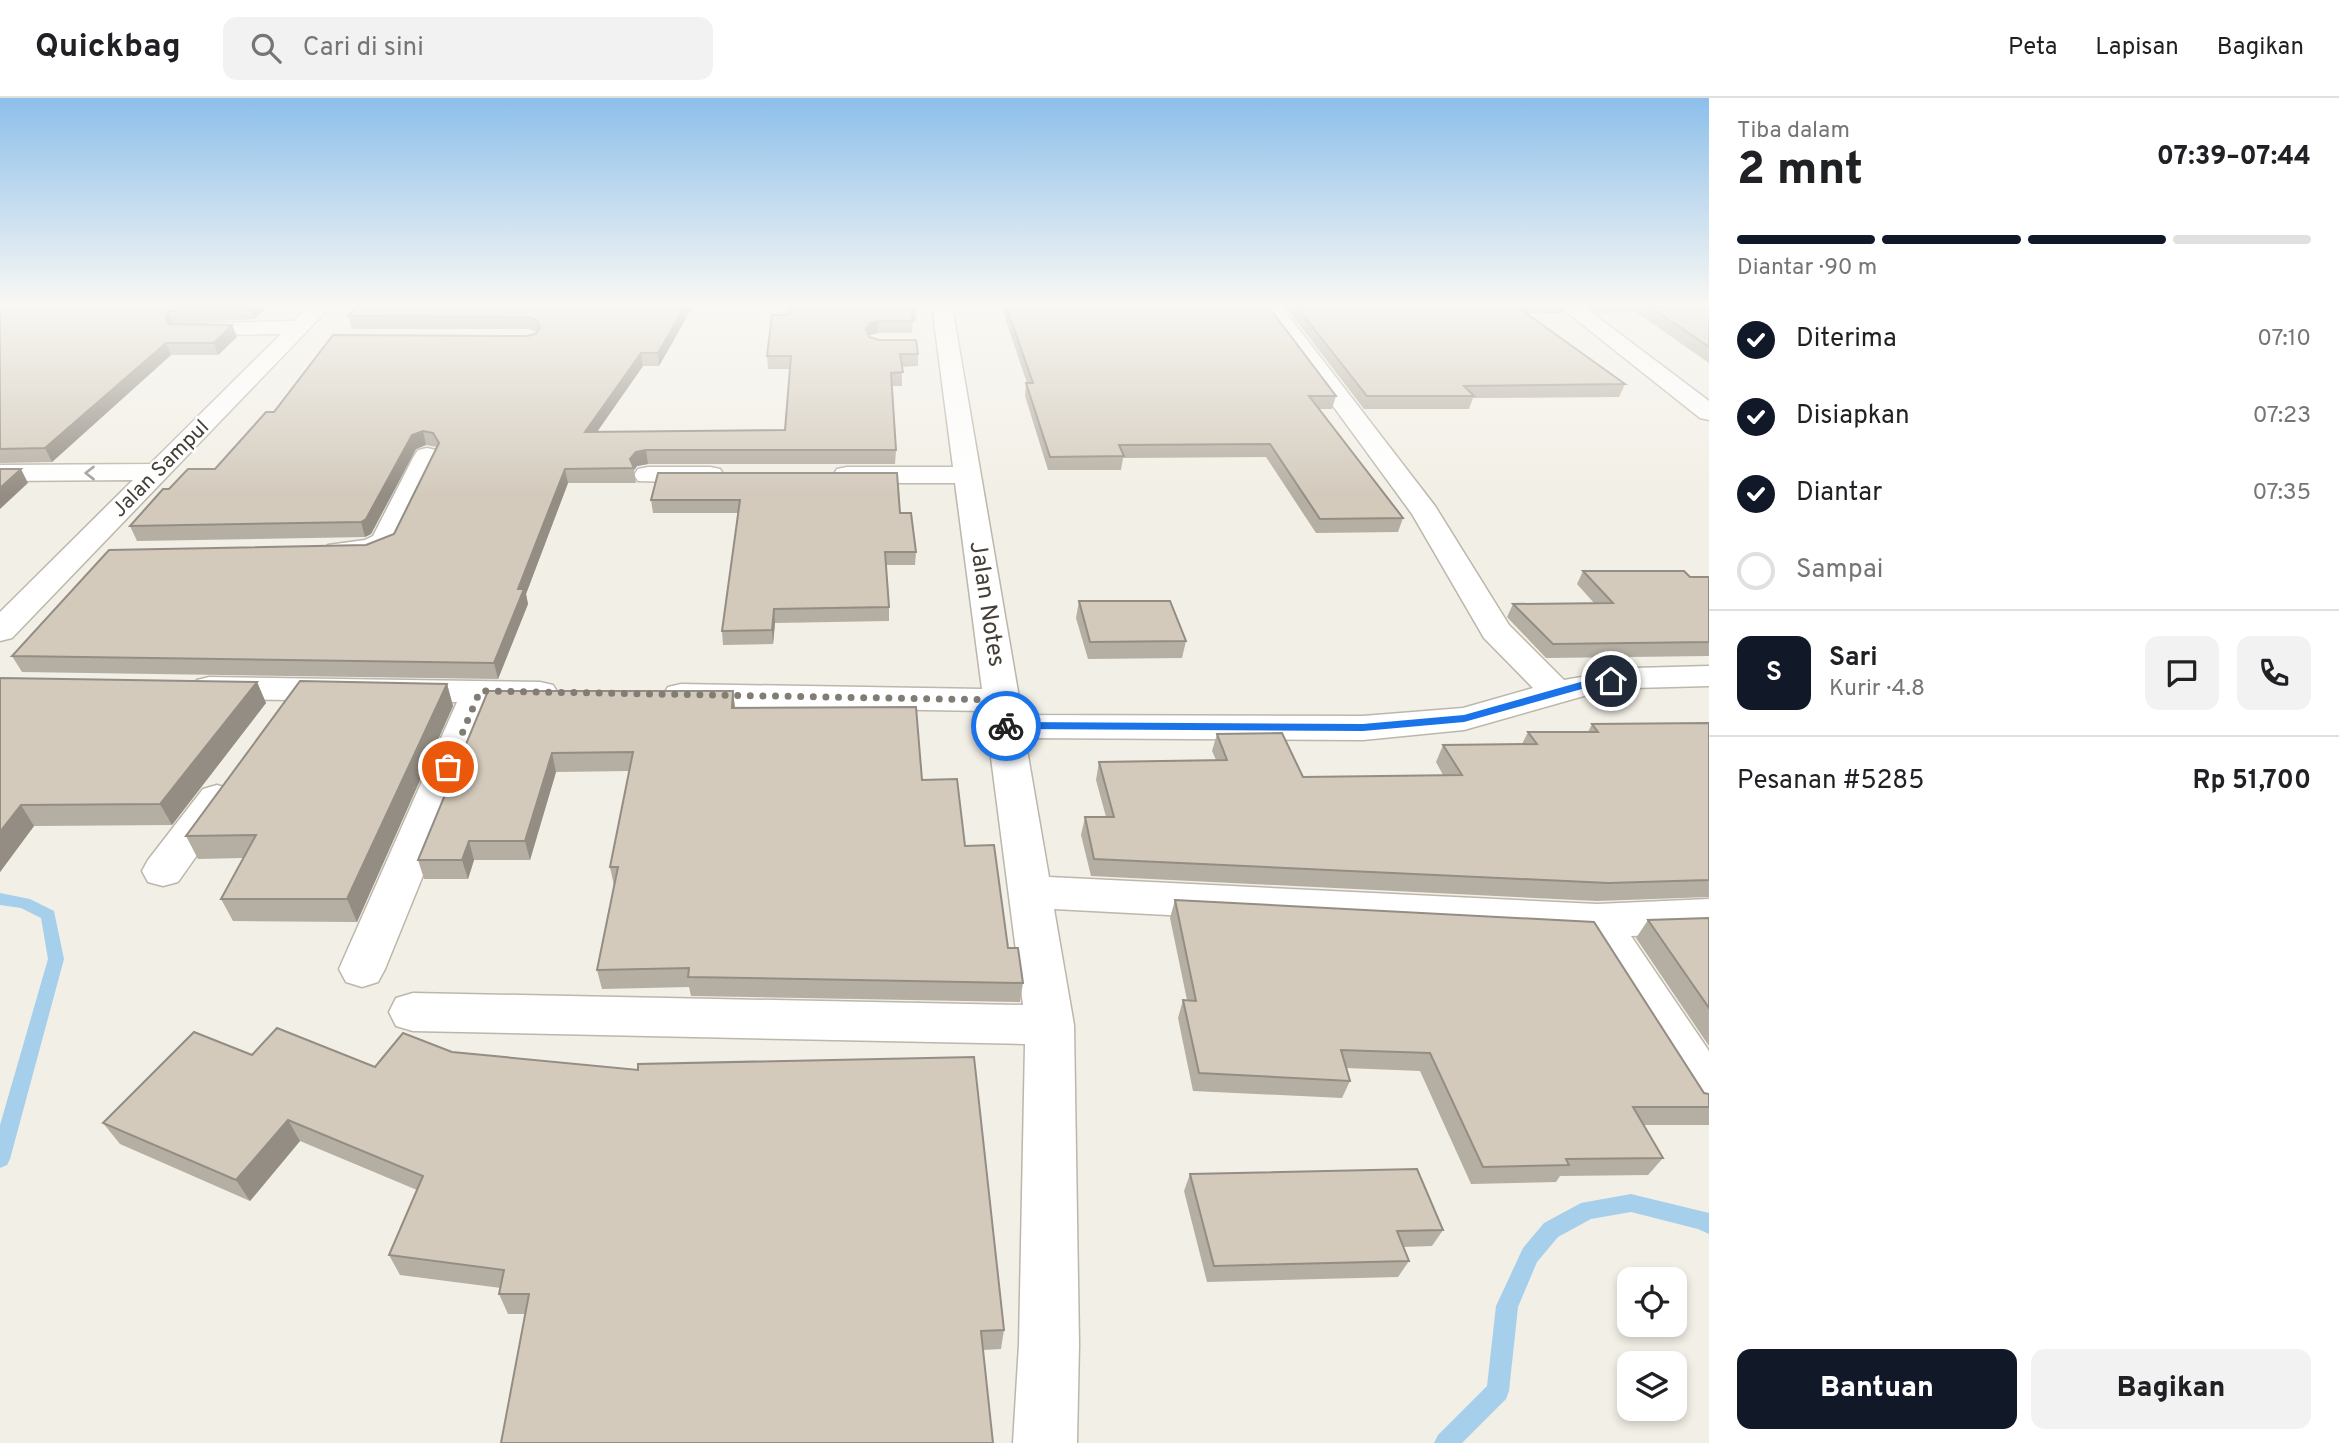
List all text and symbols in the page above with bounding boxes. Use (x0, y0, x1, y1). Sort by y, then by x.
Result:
search box (223, 17, 713, 80)
text: Quickbag (35, 27, 181, 69)
icon: search (247, 29, 285, 67)
text: Cari di sini (303, 32, 424, 65)
text: Peta (2008, 33, 2057, 63)
text: Lapisan (2095, 33, 2179, 63)
text: Bagikan (2217, 33, 2304, 63)
text: Tiba dalam (1737, 117, 1850, 146)
text: 07:39–07:44 (2157, 141, 2311, 174)
text: 2 mnt (1737, 142, 1863, 201)
text: Diantar · 90 m (1737, 254, 1877, 283)
icon: check (1737, 321, 1775, 359)
text: Diterima (1796, 323, 1897, 356)
text: 07:10 (2257, 325, 2311, 354)
icon: check (1737, 398, 1775, 436)
text: Disiapkan (1796, 400, 1910, 433)
text: 07:23 (2253, 402, 2311, 431)
street label: Jalan Sampul (106, 414, 216, 524)
one-way arrow (84, 465, 95, 480)
icon: check (1737, 475, 1775, 513)
text: Diantar (1796, 477, 1882, 510)
text: 07:35 (2253, 479, 2311, 508)
street label: Jalan Notes (961, 539, 1011, 669)
text: Sampai (1796, 554, 1883, 587)
button: chat (2145, 636, 2219, 710)
button: phone (2237, 636, 2311, 710)
text: Sari (1829, 642, 1878, 675)
pin (1581, 651, 1641, 711)
text: S (1766, 657, 1782, 690)
icon: home (1592, 662, 1630, 700)
text: Kurir · 4.8 (1829, 675, 1925, 704)
courier (971, 691, 1041, 761)
icon: bike (987, 707, 1025, 745)
pin (418, 737, 478, 797)
icon: bag (429, 748, 467, 786)
text: Pesanan #5285 (1737, 765, 1924, 798)
text: Rp 51,700 (2192, 765, 2311, 798)
map controls (1617, 1267, 1687, 1421)
button: locate (1617, 1267, 1687, 1337)
button: Bantuan (1737, 1349, 2017, 1429)
button: Bagikan (2031, 1349, 2311, 1429)
button: layers (1617, 1351, 1687, 1421)

